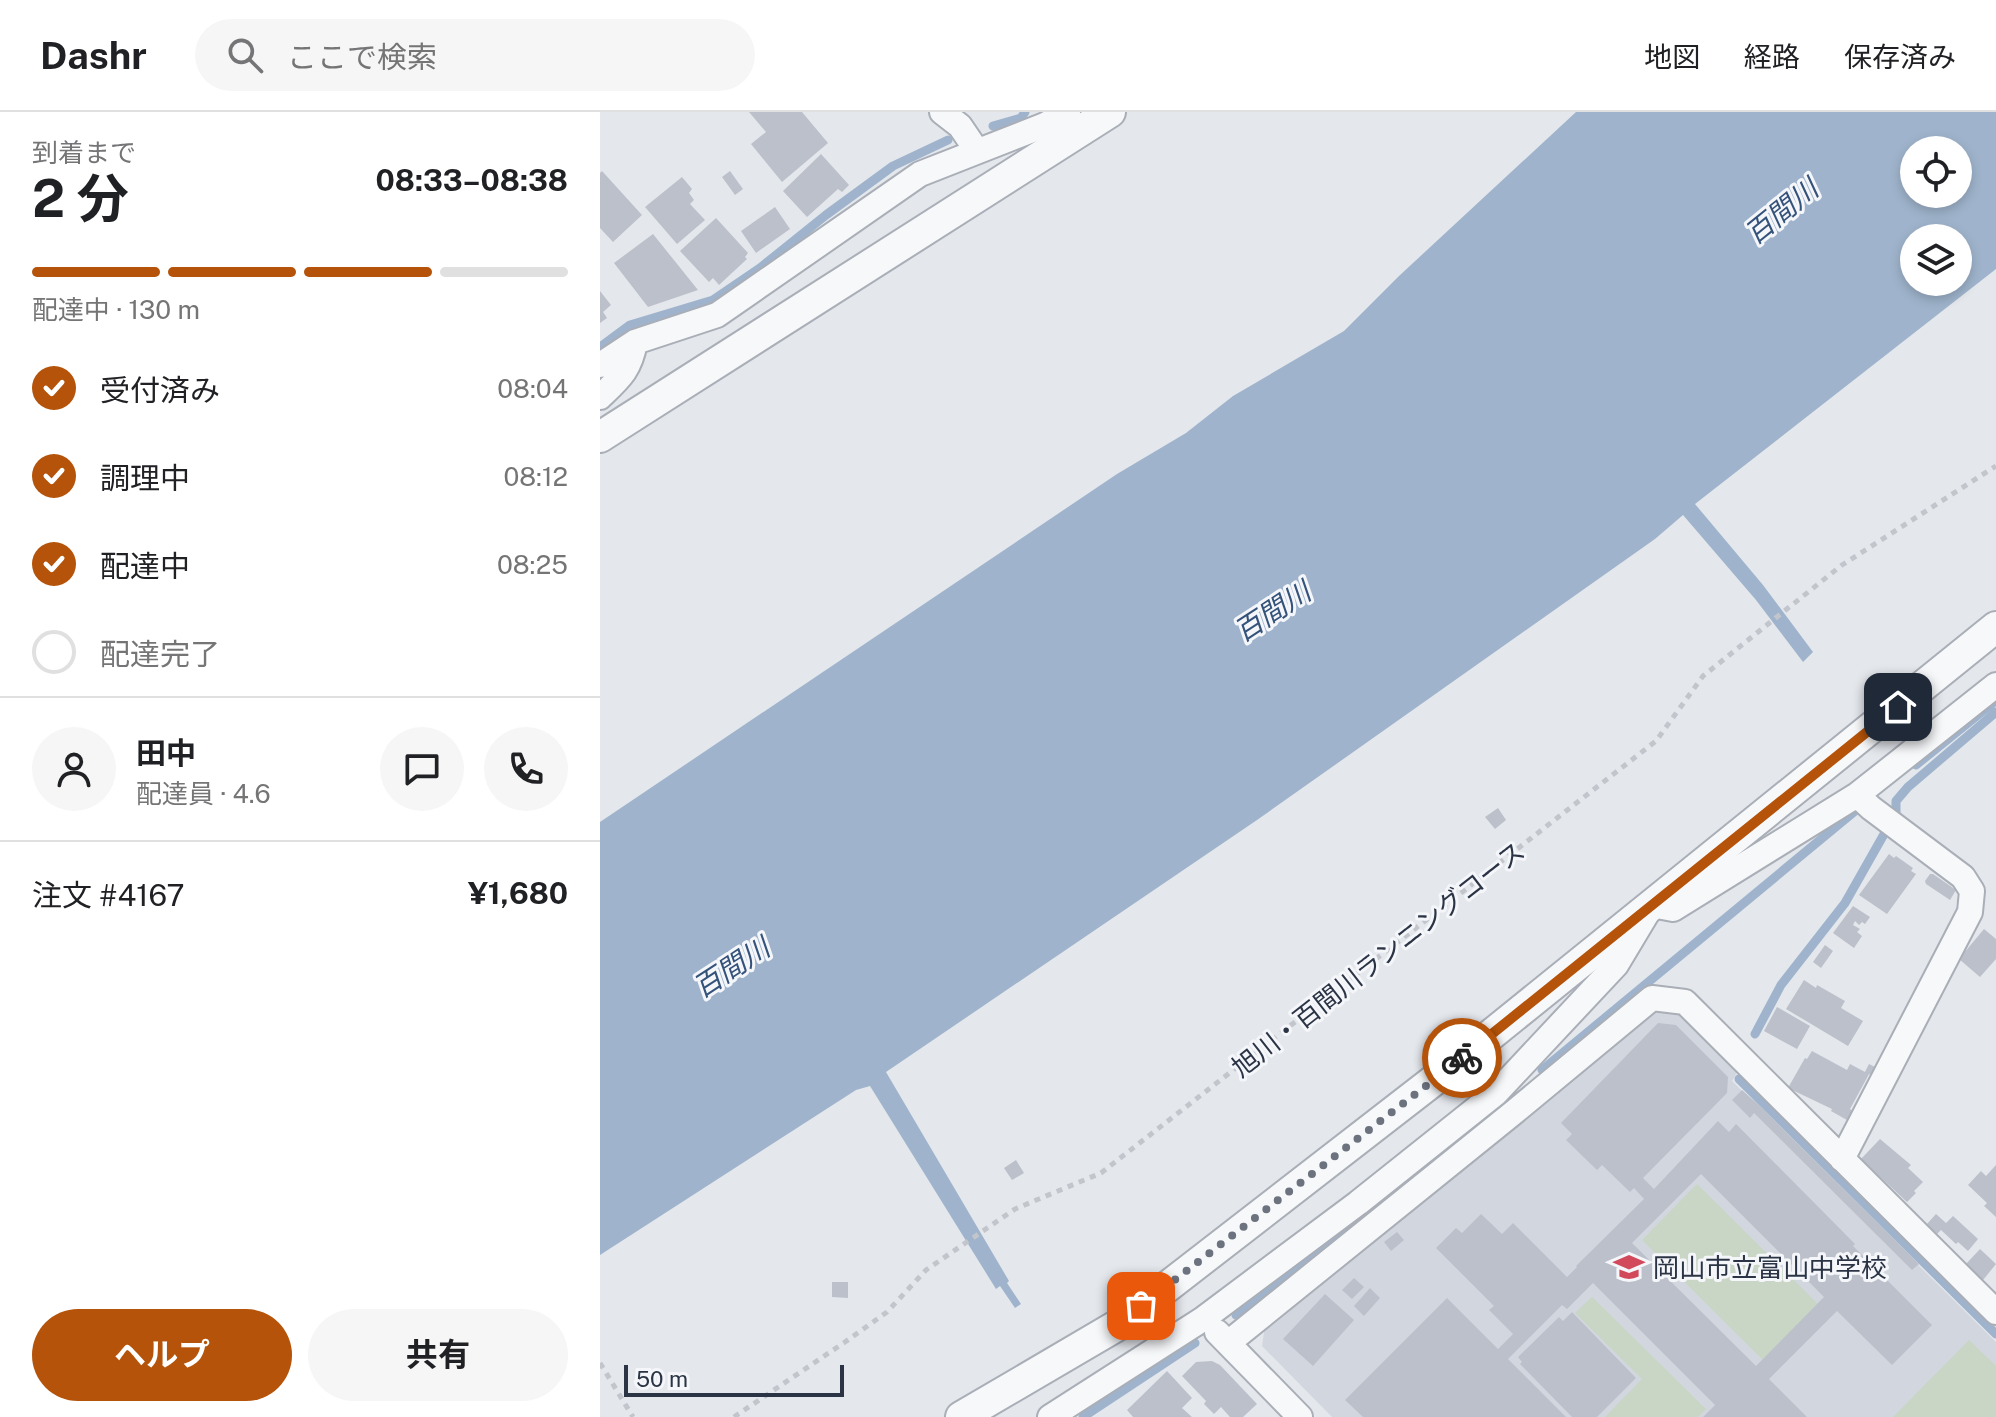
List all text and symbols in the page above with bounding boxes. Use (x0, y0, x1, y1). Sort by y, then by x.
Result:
search box (195, 19, 755, 91)
text: Dashr (40, 33, 147, 78)
icon: search (223, 33, 267, 77)
text: ここで検索 (287, 39, 437, 75)
text: 地図 (1644, 40, 1700, 73)
text: 経路 (1744, 40, 1800, 73)
text: 保存済み (1844, 40, 1956, 73)
map controls (1900, 136, 1972, 296)
button: locate (1900, 136, 1972, 208)
text: 到着まで (32, 137, 136, 168)
text: 08:33–08:38 (376, 162, 568, 198)
text: 2 分 (32, 168, 129, 229)
water label: 百間川 (1738, 170, 1826, 250)
button: layers (1900, 224, 1972, 296)
text: 配達中 · 130 m (32, 294, 200, 325)
icon: check (32, 366, 76, 410)
text: 受付済み (100, 372, 220, 408)
text: 08:04 (497, 373, 568, 404)
icon: check (32, 454, 76, 498)
text: 調理中 (100, 460, 190, 496)
text: 08:12 (503, 461, 568, 492)
icon: check (32, 542, 76, 586)
text: 配達中 (100, 548, 190, 584)
text: 08:25 (497, 549, 568, 580)
water label: 百間川 (1228, 573, 1319, 648)
text: 配達完了 (100, 636, 220, 672)
pin (1864, 673, 1932, 741)
icon: home (1876, 685, 1920, 729)
button: person (32, 727, 116, 811)
button: chat (380, 727, 464, 811)
button: phone (484, 727, 568, 811)
text: 田中 (136, 735, 196, 771)
text: 配達員 · 4.6 (136, 778, 271, 809)
street label: 旭川・百間川ランニングコース (1226, 835, 1530, 1083)
text: ¥1,680 (468, 875, 568, 911)
text: 注文 #4167 (32, 877, 185, 913)
water label: 百間川 (687, 929, 778, 1004)
courier (1422, 1018, 1502, 1098)
icon: bike (1440, 1036, 1484, 1080)
school or university icon: 岡山市立富山中学校 (1612, 1250, 1646, 1284)
place label: 岡山市立富山中学校 (1653, 1252, 1887, 1283)
pin (1107, 1272, 1175, 1340)
icon: bag (1119, 1284, 1163, 1328)
button: ヘルプ (32, 1309, 292, 1401)
button: 共有 (308, 1309, 568, 1401)
scale bar (624, 1361, 844, 1397)
text: 50 m (636, 1366, 688, 1392)

